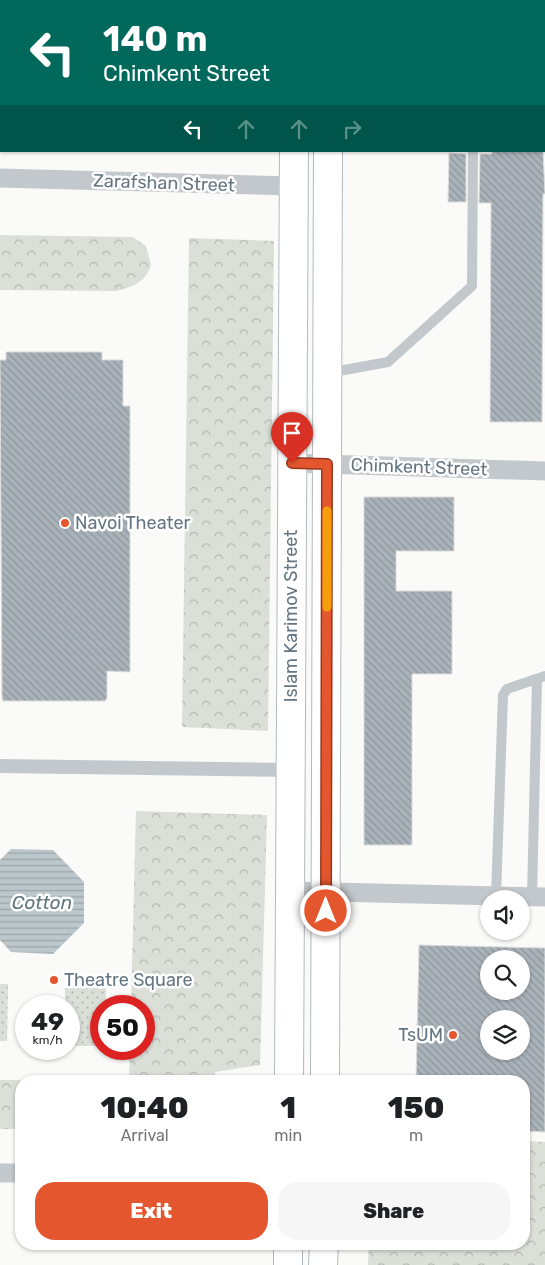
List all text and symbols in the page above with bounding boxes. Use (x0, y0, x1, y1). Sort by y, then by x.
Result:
text: 140 m (103, 18, 208, 60)
icon: left (20, 20, 85, 85)
text: Chimkent Street (103, 60, 270, 87)
icon: left (179, 115, 207, 143)
icon: ahead (232, 115, 260, 143)
icon: ahead (285, 115, 313, 143)
icon: right (338, 115, 366, 143)
street label: Zarafshan Street (93, 170, 235, 196)
pin (271, 412, 313, 463)
icon: arrive (278, 419, 306, 447)
street label: Chimkent Street (350, 454, 488, 480)
place label: Navoi Theater (75, 512, 191, 534)
marker: Navoi Theater (59, 517, 71, 529)
street label: Islam Karimov Street (280, 530, 302, 702)
position arrow (299, 884, 351, 936)
map controls (480, 890, 530, 1060)
button: sound (480, 890, 530, 940)
water label: Cotton (12, 891, 72, 914)
button: search (480, 950, 530, 1000)
place label: Theatre Square (64, 969, 193, 991)
marker: Theatre Square (48, 974, 60, 986)
speed limit sign: 50 (90, 995, 155, 1060)
text: 49 (31, 1007, 64, 1036)
button: layers (480, 1010, 530, 1060)
place label: TsUM (398, 1024, 443, 1046)
marker: TsUM (447, 1029, 459, 1041)
text: km/h (33, 1033, 62, 1047)
text: 10:40 (101, 1090, 189, 1126)
text: 1 (280, 1090, 296, 1126)
text: 150 (388, 1090, 444, 1126)
text: Arrival (121, 1126, 169, 1145)
text: min (274, 1126, 302, 1145)
text: m (409, 1126, 423, 1145)
button: Exit (35, 1182, 268, 1240)
button: Share (278, 1182, 510, 1240)

